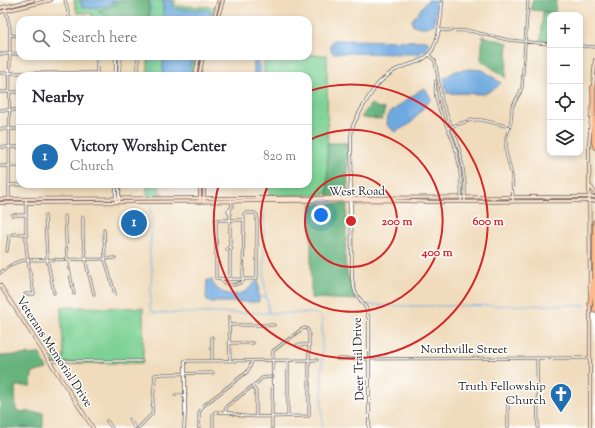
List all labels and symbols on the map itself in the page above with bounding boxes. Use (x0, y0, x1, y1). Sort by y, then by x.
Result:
street label: West Road (329, 183, 385, 201)
your location (311, 205, 331, 225)
pin: 1 (121, 208, 147, 238)
text: 200 m (382, 213, 412, 231)
text: 600 m (472, 213, 504, 231)
centre of rings (344, 214, 358, 228)
text: 400 m (420, 244, 453, 262)
street label: Veterans Memorial Drive (11, 293, 97, 411)
street label: Deer Trail Drive (349, 317, 369, 401)
street label: Northville Street (421, 341, 507, 359)
place label: Truth Fellowship Church (458, 378, 546, 410)
church icon: Truth Fellowship Church (548, 381, 574, 414)

